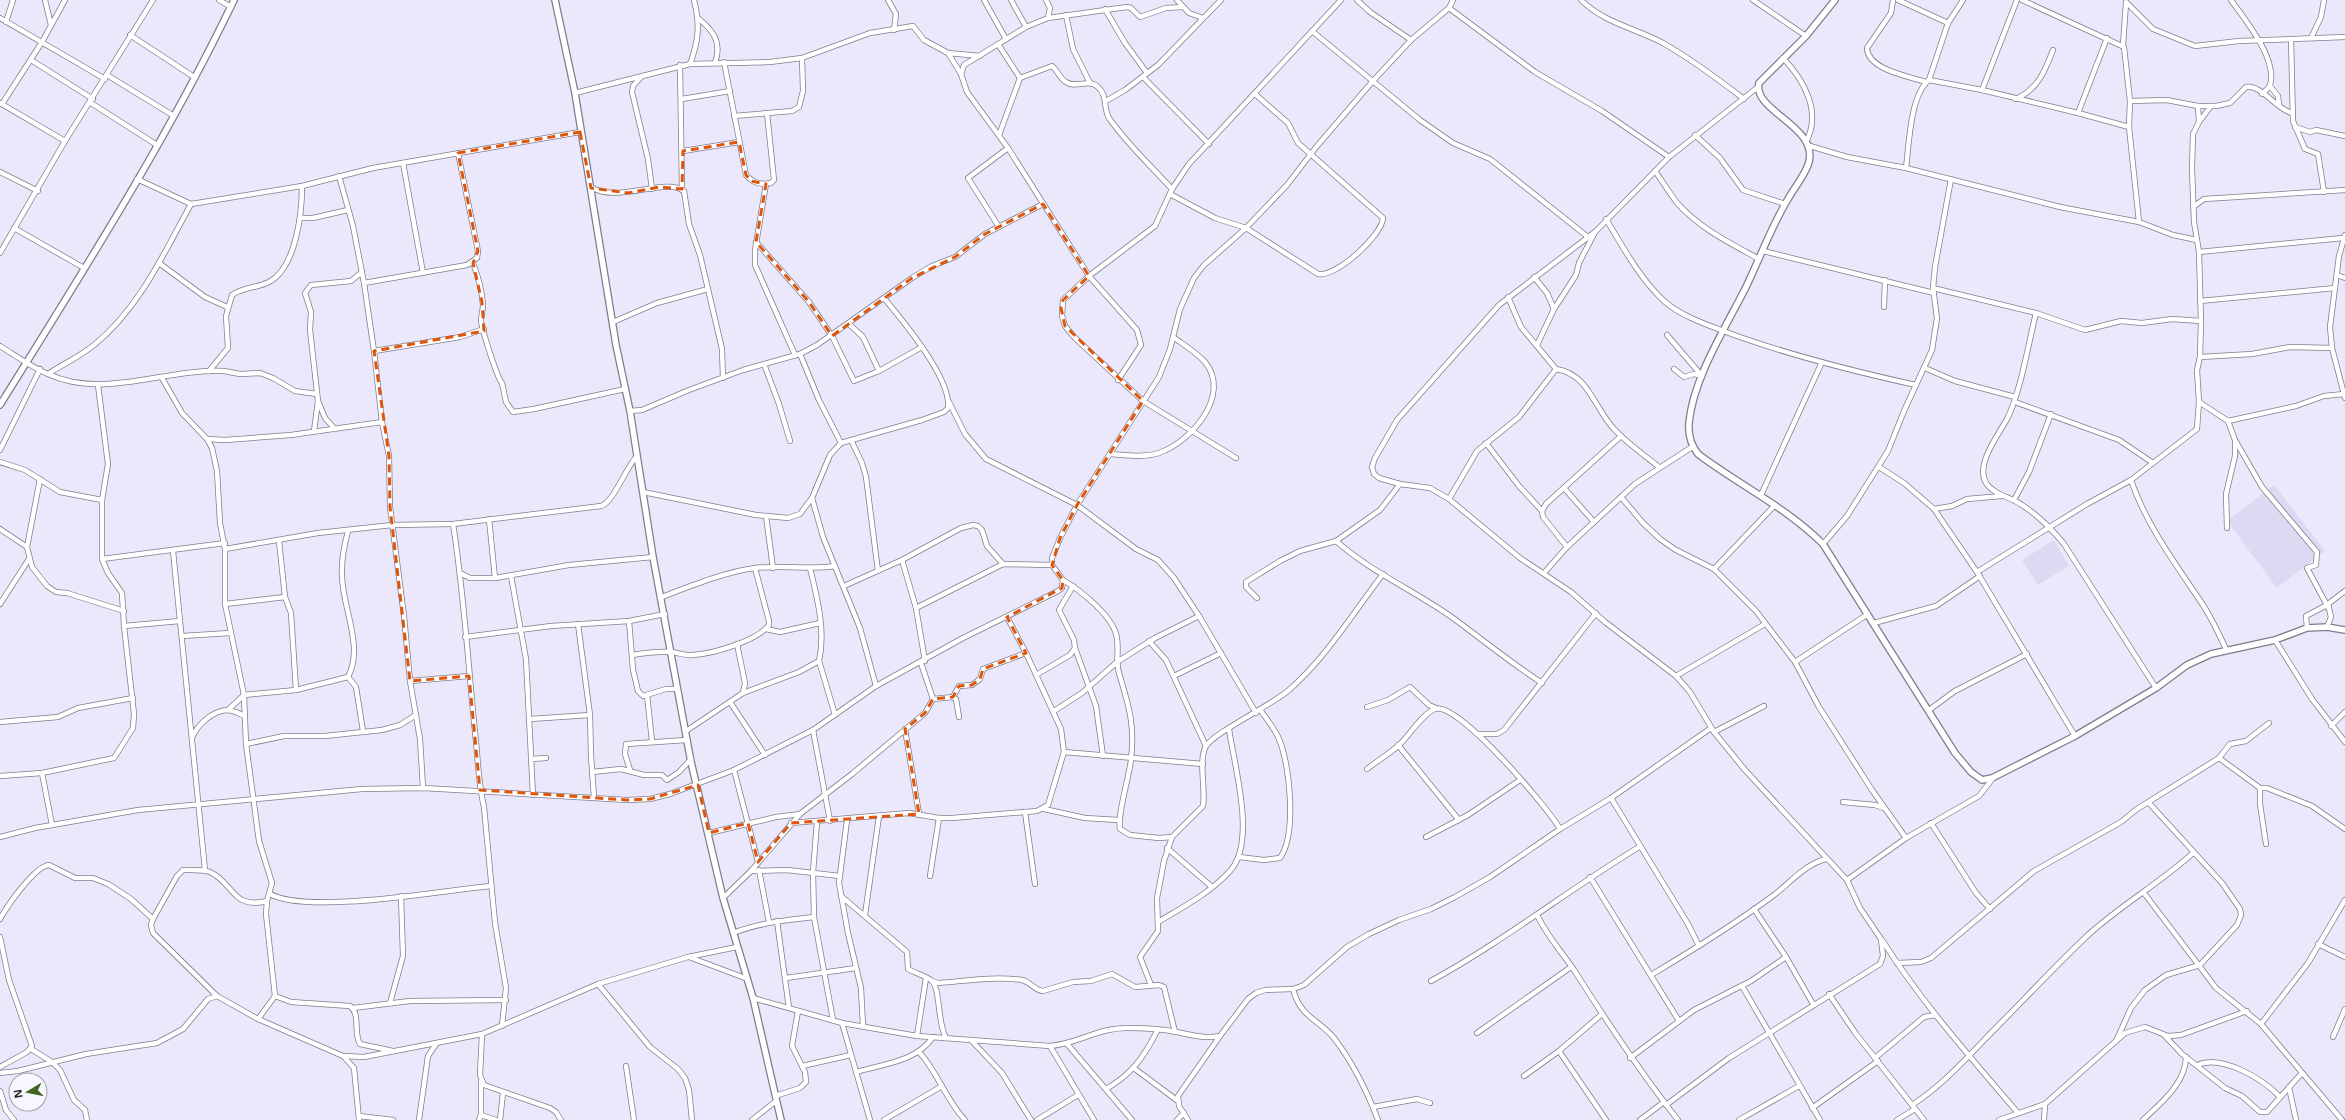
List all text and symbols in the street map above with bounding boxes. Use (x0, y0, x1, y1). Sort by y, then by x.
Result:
north arrow (8, 1072, 48, 1112)
text: N (9, 1088, 26, 1100)

